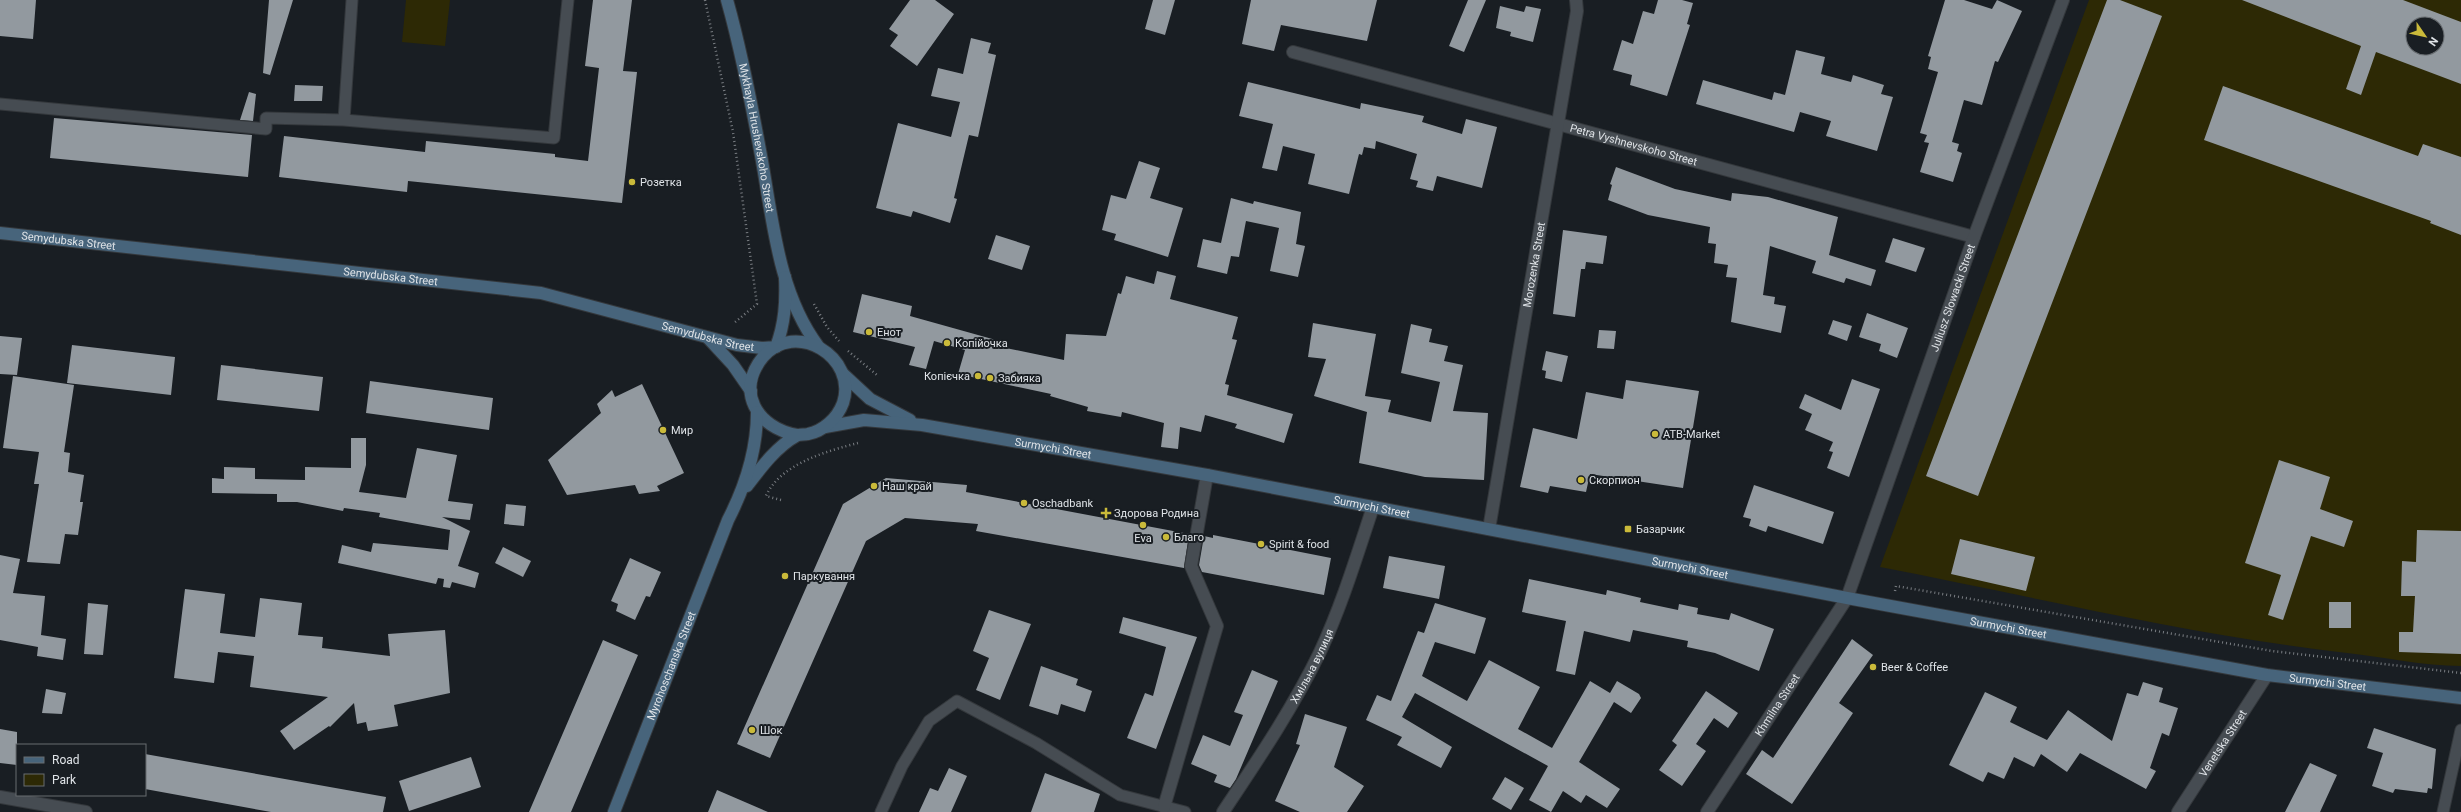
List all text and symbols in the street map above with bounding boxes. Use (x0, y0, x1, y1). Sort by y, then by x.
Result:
north arrow (2405, 16, 2445, 56)
text: N (2425, 34, 2440, 48)
street label: Mykhayla Hrushevskoho Street (737, 62, 777, 214)
street label: Petra Vyshnevskoho Street (1569, 121, 1699, 168)
place label: Розетка (640, 176, 682, 189)
marker: Розетка (627, 177, 637, 187)
street label: Morozenka Street (1520, 221, 1548, 308)
street label: Semydubska Street (21, 229, 117, 252)
street label: Juliusz Slowacki Street (1928, 242, 1978, 353)
street label: Semydubska Street (343, 265, 439, 288)
street label: Semydubska Street (660, 319, 755, 354)
place label: Енот (877, 326, 902, 339)
marker: Енот (864, 327, 874, 337)
place label: Копійочка (955, 337, 1008, 350)
marker: Копійочка (942, 338, 952, 348)
place label: Копієчка (924, 370, 970, 383)
marker: Копієчка (973, 371, 983, 381)
place label: Забияка (998, 372, 1041, 385)
marker: Забияка (985, 373, 995, 383)
place label: Мир (671, 424, 693, 437)
marker: Мир (658, 425, 668, 435)
place label: ATB-Market (1663, 428, 1721, 441)
marker: ATB-Market (1650, 429, 1660, 439)
street label: Surmychi Street (1014, 435, 1093, 461)
place label: Скорпион (1589, 474, 1640, 487)
marker: Скорпион (1576, 475, 1586, 485)
place label: Наш край (882, 480, 932, 493)
marker: Наш край (869, 481, 879, 491)
street label: Surmychi Street (1333, 493, 1411, 520)
place label: Oschadbank (1032, 497, 1093, 510)
marker: Oschadbank (1019, 498, 1029, 508)
place label: Здорова Родина (1114, 507, 1199, 520)
marker: Здорова Родина (1101, 508, 1111, 518)
marker: Eva (1138, 520, 1148, 530)
place label: Базарчик (1636, 523, 1685, 536)
marker: Базарчик (1623, 524, 1633, 534)
place label: Благо (1174, 531, 1204, 544)
place label: Eva (1134, 532, 1152, 545)
marker: Благо (1161, 532, 1171, 542)
place label: Spirit & food (1269, 538, 1329, 551)
marker: Spirit & food (1256, 539, 1266, 549)
street label: Surmychi Street (1651, 554, 1730, 582)
place label: Паркування (793, 570, 855, 583)
marker: Паркування (780, 571, 790, 581)
street label: Myrohoschanska Street (644, 609, 698, 722)
street label: Surmychi Street (1969, 614, 2048, 641)
street label: Хмільна вулиця (1287, 627, 1336, 706)
place label: Beer & Coffee (1881, 661, 1948, 674)
marker: Beer & Coffee (1868, 662, 1878, 672)
street label: Khmilna Street (1752, 671, 1802, 739)
street label: Surmychi Street (2288, 671, 2367, 693)
street label: Venetska Street (2196, 707, 2249, 779)
place label: Шок (760, 724, 783, 737)
marker: Шок (747, 725, 757, 735)
legend (16, 744, 146, 796)
text: Road (52, 753, 80, 767)
text: Park (52, 773, 77, 787)

